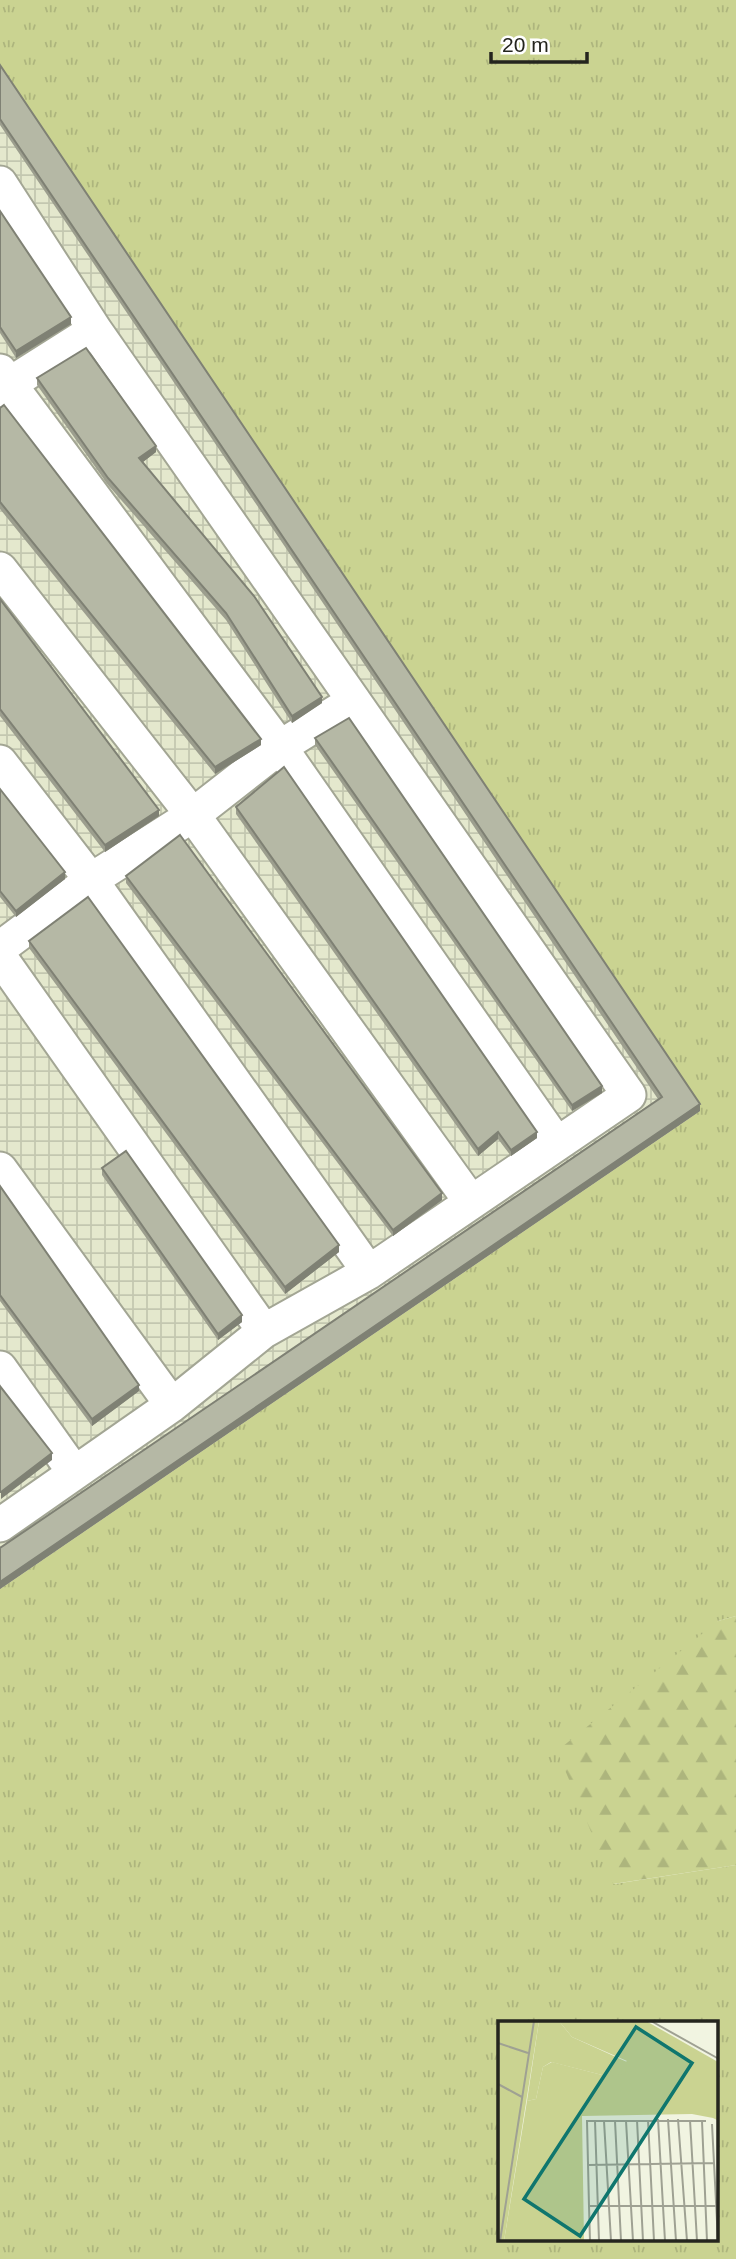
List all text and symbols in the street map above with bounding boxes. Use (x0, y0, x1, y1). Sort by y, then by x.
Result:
scale bar (491, 21, 587, 65)
text: 20 m (502, 33, 549, 56)
inset map (498, 2021, 718, 2242)

